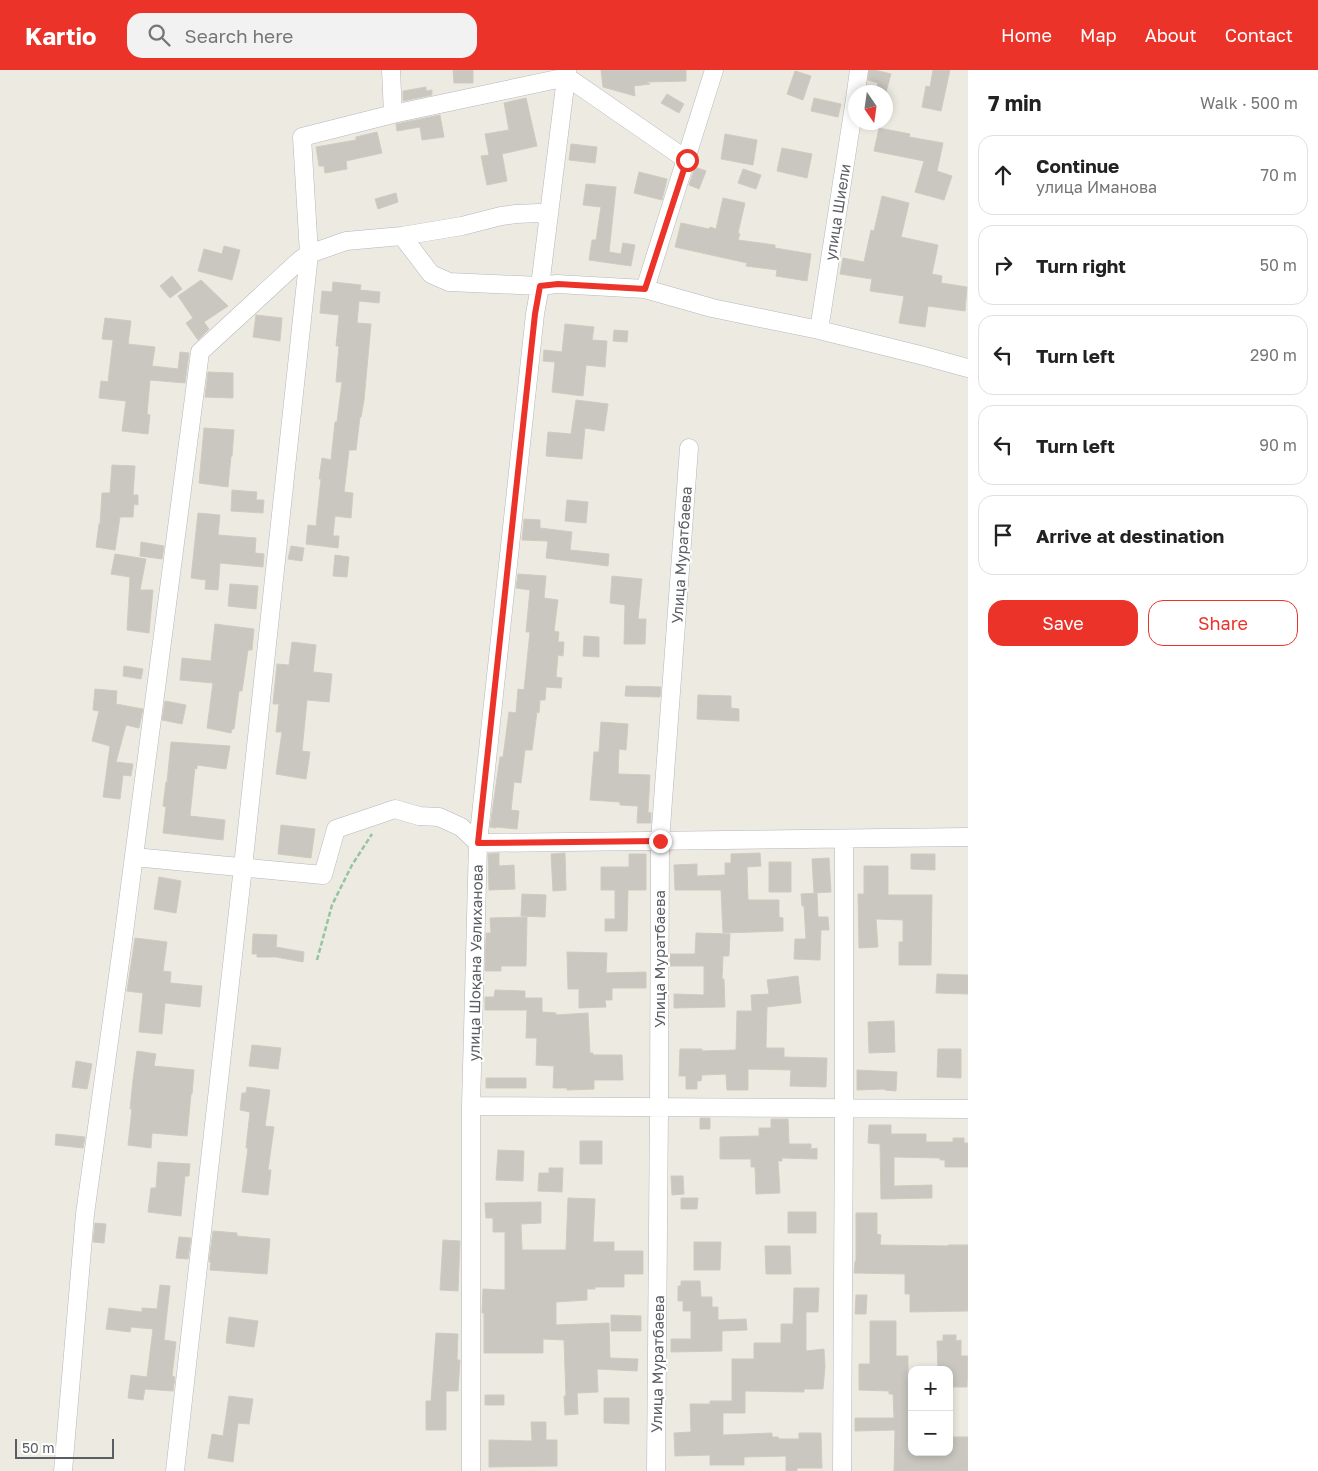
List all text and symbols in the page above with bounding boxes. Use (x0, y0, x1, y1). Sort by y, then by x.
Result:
search box (127, 13, 477, 58)
text: Kartio (25, 21, 97, 50)
icon: search (145, 21, 173, 49)
text: Search here (185, 24, 293, 47)
text: Home (1001, 24, 1052, 46)
text: Map (1080, 24, 1117, 46)
text: About (1145, 24, 1197, 46)
text: Contact (1225, 24, 1293, 46)
north arrow (848, 85, 893, 130)
text: 7 min (988, 90, 1042, 116)
text: Walk · 500 m (1200, 93, 1298, 113)
route start (676, 149, 699, 172)
text: Continue (1036, 154, 1119, 177)
icon: ahead (989, 161, 1017, 189)
street label: улица Шиели (820, 162, 854, 262)
text: 70 m (1260, 165, 1297, 185)
text: улица Иманова (1036, 177, 1157, 197)
icon: right (989, 251, 1017, 279)
text: Turn right (1036, 254, 1126, 277)
text: 50 m (1260, 255, 1297, 275)
icon: left (989, 341, 1017, 369)
text: Turn left (1036, 344, 1115, 367)
text: 290 m (1250, 345, 1297, 365)
icon: left (989, 431, 1017, 459)
text: Turn left (1036, 434, 1115, 457)
text: 90 m (1259, 435, 1297, 455)
street label: Улица Муратбаева (667, 486, 695, 624)
icon: arrive (989, 521, 1017, 549)
text: Arrive at destination (1036, 524, 1224, 547)
button: Save (988, 600, 1138, 646)
button: Share (1148, 600, 1298, 646)
route end (649, 830, 672, 853)
street label: улица Шоқана Уәлиханова (464, 864, 486, 1062)
street label: Улица Муратбаева (650, 890, 668, 1028)
street label: Улица Муратбаева (647, 1295, 667, 1433)
map controls (908, 1366, 953, 1456)
button: + (908, 1366, 953, 1411)
button: − (908, 1411, 953, 1456)
scale bar (15, 1436, 114, 1459)
text: 50 m (22, 1439, 55, 1456)

